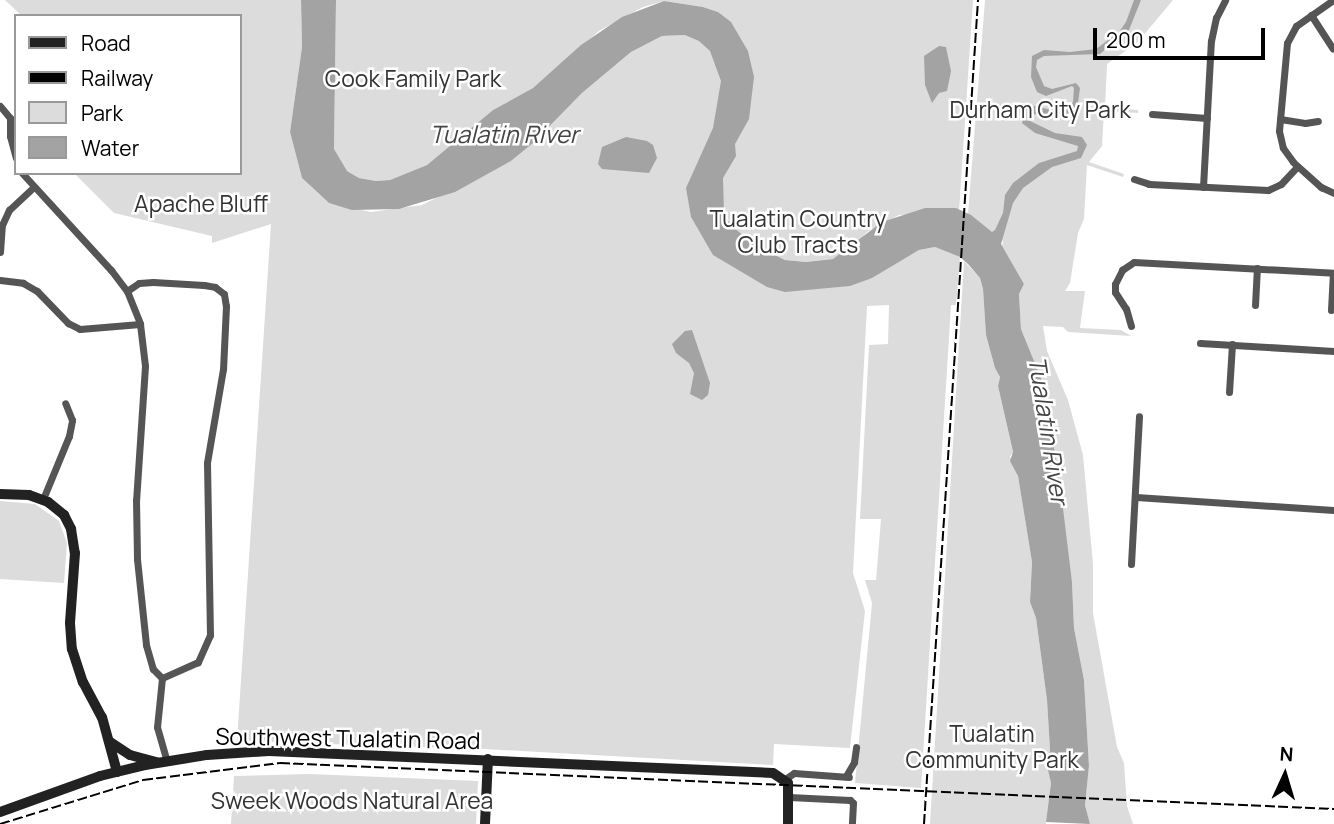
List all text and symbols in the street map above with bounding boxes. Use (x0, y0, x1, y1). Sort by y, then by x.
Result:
legend (14, 14, 242, 175)
scale bar (1096, 14, 1268, 58)
text: 200 m (1106, 26, 1166, 54)
text: Road (81, 29, 131, 57)
text: Railway (81, 64, 153, 92)
park label: Cook Family Park (325, 64, 501, 92)
park label: Durham City Park (949, 95, 1131, 123)
text: Park (81, 99, 123, 127)
water label: Tualatin River (429, 120, 579, 148)
text: Water (81, 134, 139, 162)
park label: Apache Bluff (134, 189, 268, 217)
park label: Tualatin Country Club Tracts (710, 204, 886, 258)
water label: Tualatin River (1023, 354, 1075, 506)
park label: Tualatin Community Park (905, 719, 1079, 773)
street label: Southwest Tualatin Road (215, 722, 481, 754)
north arrow (1250, 740, 1320, 810)
text: N (1279, 741, 1294, 767)
park label: Sweek Woods Natural Area (211, 786, 493, 814)

